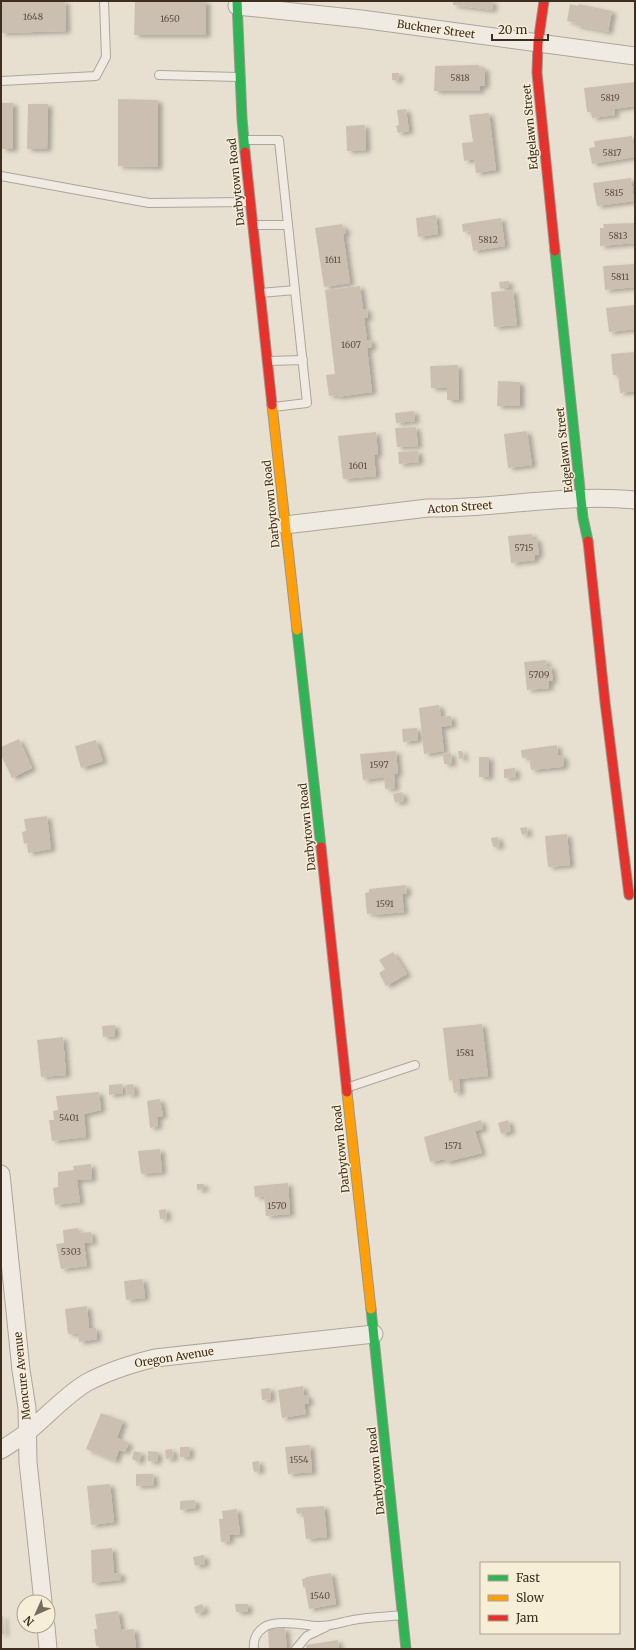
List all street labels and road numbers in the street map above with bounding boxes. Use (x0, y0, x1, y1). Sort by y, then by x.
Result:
street label: Buckner Street (396, 17, 477, 42)
street label: Edgelawn Street (519, 83, 541, 170)
street label: Darbytown Road (224, 137, 248, 227)
street label: Edgelawn Street (552, 406, 575, 494)
street label: Darbytown Road (259, 459, 283, 549)
street label: Acton Street (426, 498, 494, 516)
street label: Darbytown Road (295, 782, 319, 872)
street label: Darbytown Road (329, 1104, 353, 1194)
street label: Moncure Avenue (10, 1331, 34, 1421)
street label: Oregon Avenue (133, 1344, 215, 1370)
street label: Darbytown Road (364, 1426, 388, 1516)

